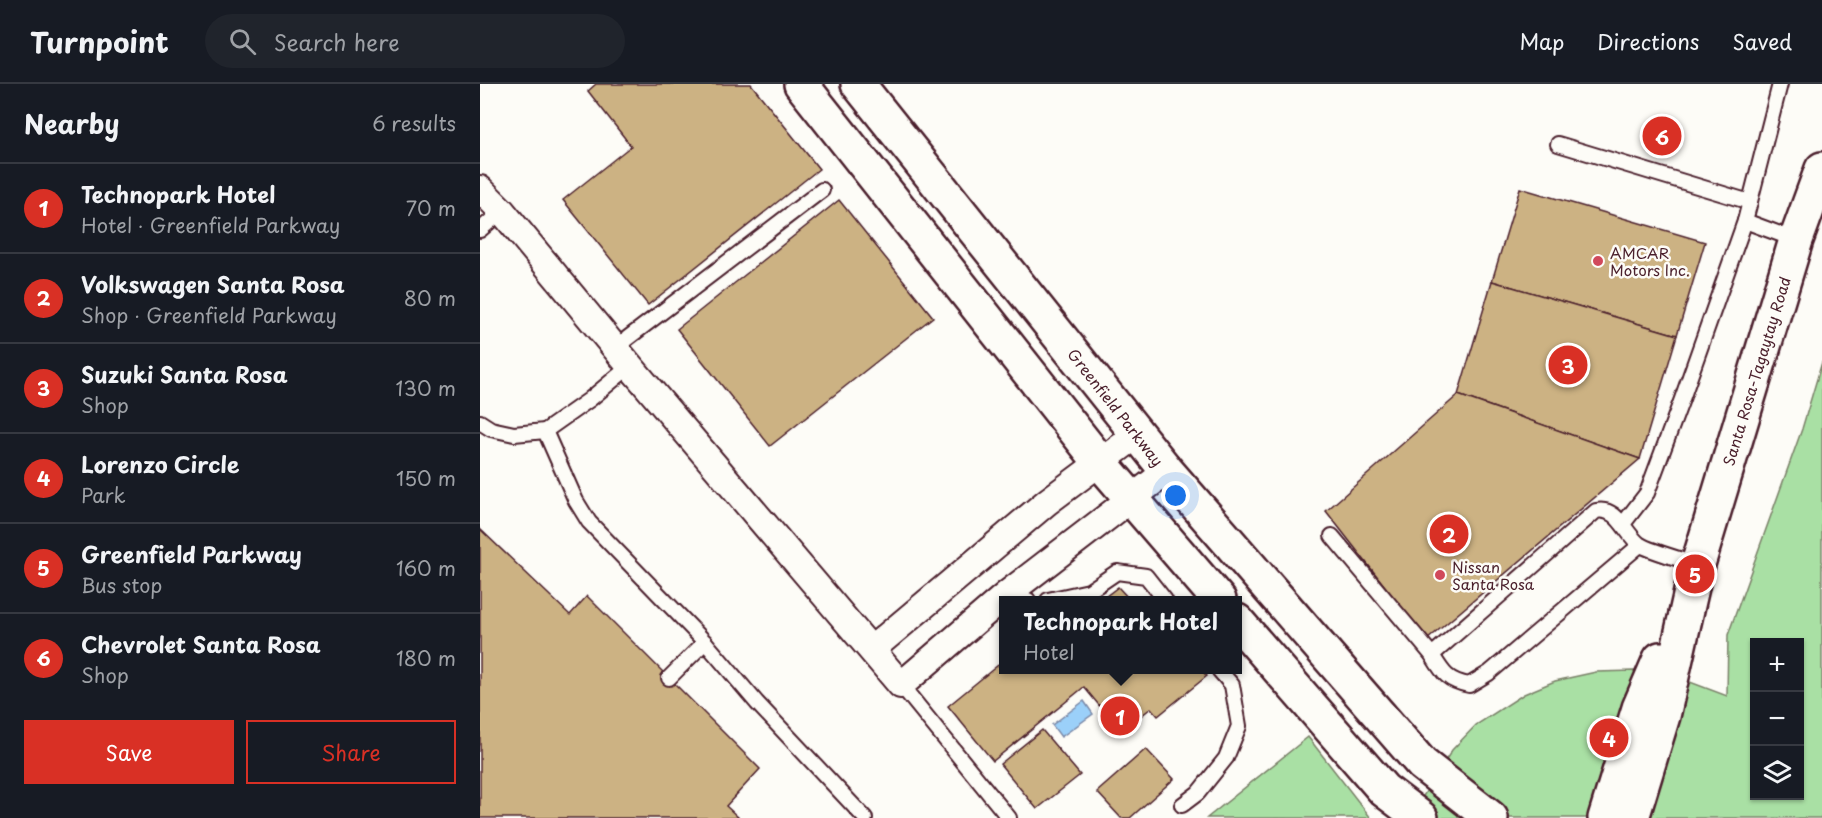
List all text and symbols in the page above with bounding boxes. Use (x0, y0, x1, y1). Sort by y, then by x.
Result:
search box (205, 14, 625, 68)
text: Turnpoint (30, 20, 169, 63)
icon: search (226, 25, 259, 58)
text: Search here (274, 25, 400, 58)
text: Map (1519, 25, 1564, 57)
text: Directions (1597, 25, 1699, 57)
text: Saved (1732, 25, 1792, 57)
text: Nearby (24, 104, 119, 143)
text: 6 results (372, 108, 456, 138)
pin: 6 (1642, 113, 1682, 158)
text: Technopark Hotel (81, 177, 275, 210)
text: 1 (39, 193, 48, 223)
text: 70 m (406, 193, 456, 223)
text: Hotel · Greenfield Parkway (81, 210, 340, 240)
place label: AMCAR Motors Inc. (1610, 241, 1690, 281)
marker: AMCAR Motors Inc. (1591, 254, 1605, 268)
text: Volkswagen Santa Rosa (81, 267, 345, 300)
street label: Santa Rosa-Tagaytay Road (1716, 274, 1796, 468)
text: 2 (36, 283, 51, 313)
text: 80 m (404, 283, 456, 313)
text: Shop · Greenfield Parkway (81, 300, 337, 330)
pin: 3 (1548, 342, 1588, 388)
street label: Greenfield Parkway (1063, 343, 1169, 471)
text: Suzuki Santa Rosa (81, 357, 288, 390)
text: 3 (37, 373, 50, 403)
text: 130 m (396, 373, 456, 403)
text: Shop (81, 390, 129, 420)
text: Lorenzo Circle (81, 447, 239, 480)
text: 4 (37, 463, 50, 493)
text: 150 m (396, 463, 456, 493)
text: Park (81, 480, 126, 510)
your location (1161, 481, 1190, 510)
pin: 2 (1430, 512, 1468, 556)
text: Greenfield Parkway (81, 537, 302, 570)
pin: 5 (1676, 552, 1714, 596)
text: 5 (37, 553, 50, 583)
text: 160 m (396, 553, 456, 583)
place label: Nissan Santa Rosa (1452, 555, 1535, 595)
marker: Nissan Santa Rosa (1433, 568, 1447, 582)
text: Bus stop (81, 570, 162, 600)
popup (999, 596, 1242, 674)
text: Technopark Hotel (1023, 604, 1218, 637)
text: Chevrolet Santa Rosa (81, 627, 321, 660)
text: Hotel (1023, 637, 1074, 667)
map controls (1750, 638, 1804, 800)
button: + (1750, 638, 1804, 692)
text: 6 (36, 643, 51, 673)
text: 180 m (396, 643, 456, 673)
text: Shop (81, 660, 129, 690)
button: − (1750, 692, 1804, 746)
pin: 1 (1100, 694, 1140, 738)
pin: 4 (1590, 716, 1628, 760)
button: Save (24, 720, 234, 784)
button: Share (246, 720, 456, 784)
button: layers (1750, 746, 1804, 800)

